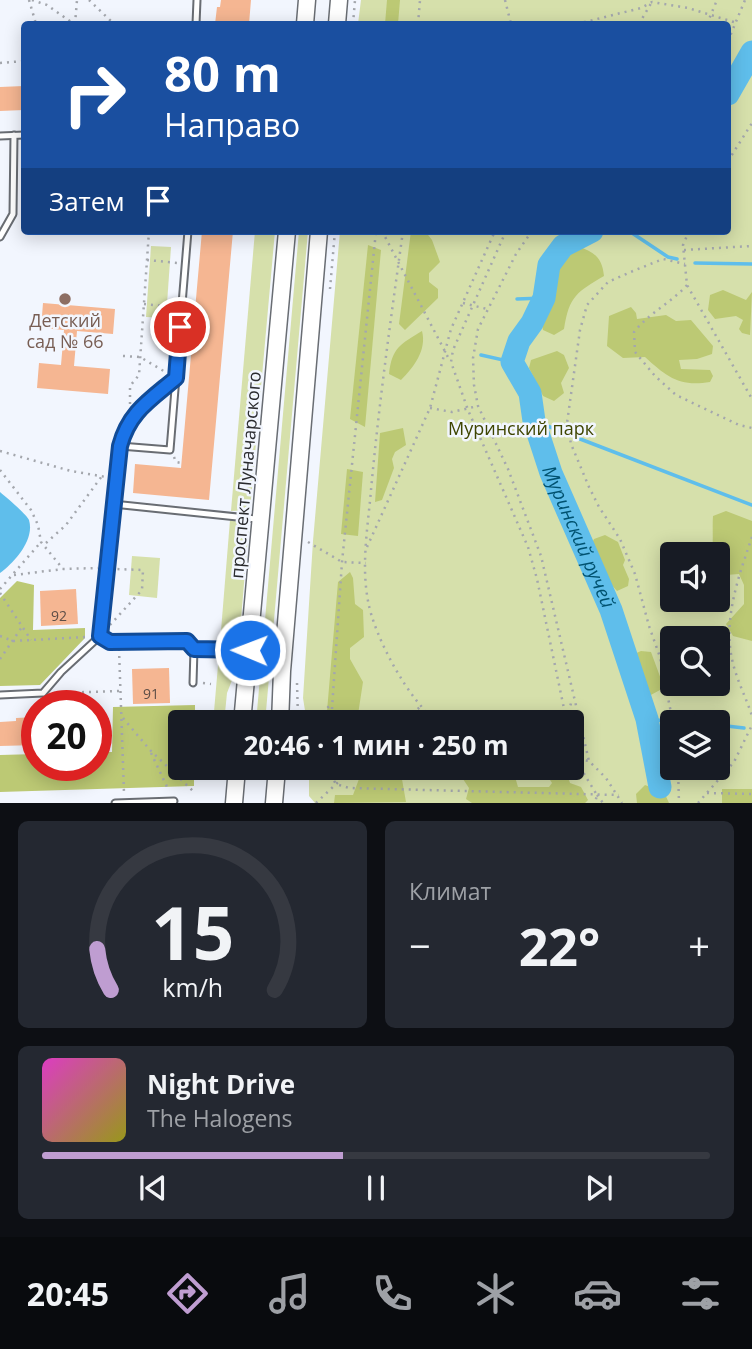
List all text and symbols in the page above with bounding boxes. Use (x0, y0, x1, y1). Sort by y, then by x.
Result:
text: 80 m (164, 40, 281, 106)
icon: right (49, 49, 140, 140)
text: Направо (164, 103, 300, 146)
icon: arrive (139, 182, 177, 220)
text: Затем (49, 183, 125, 219)
marker: Детский сад № 66 (57, 291, 73, 307)
pin (150, 297, 210, 357)
place label: Детский сад № 66 (26, 308, 104, 353)
icon: arrive (161, 308, 199, 346)
street label: проспект Луначарского (224, 370, 266, 579)
park label: Муринский парк (448, 416, 595, 440)
water label: Муринский ручей (536, 461, 622, 612)
map controls (660, 542, 730, 780)
button: sound (660, 542, 730, 612)
house number: 92 (51, 606, 67, 625)
position arrow (213, 613, 287, 687)
button: search (660, 626, 730, 696)
house number: 91 (143, 684, 159, 703)
speed limit sign: 20 (21, 690, 112, 781)
button: layers (660, 710, 730, 780)
text: 20:46 · 1 мин · 250 m (243, 727, 509, 763)
text: Климат (409, 875, 491, 907)
text: 15 (151, 883, 234, 982)
text: 22° (519, 910, 600, 981)
text: − (409, 919, 431, 971)
text: + (688, 919, 710, 971)
text: km/h (162, 970, 223, 1004)
text: Night Drive (147, 1066, 295, 1102)
text: The Halogens (147, 1102, 293, 1134)
icon: previous (134, 1169, 172, 1207)
icon: pause (357, 1169, 395, 1207)
icon: next (580, 1169, 618, 1207)
icon: directions (163, 1269, 212, 1318)
icon: music (265, 1269, 314, 1318)
icon: phone (368, 1269, 417, 1318)
icon: climate (471, 1269, 520, 1318)
icon: car (573, 1269, 622, 1318)
icon: filters (676, 1269, 725, 1318)
text: 20:45 (27, 1272, 109, 1315)

